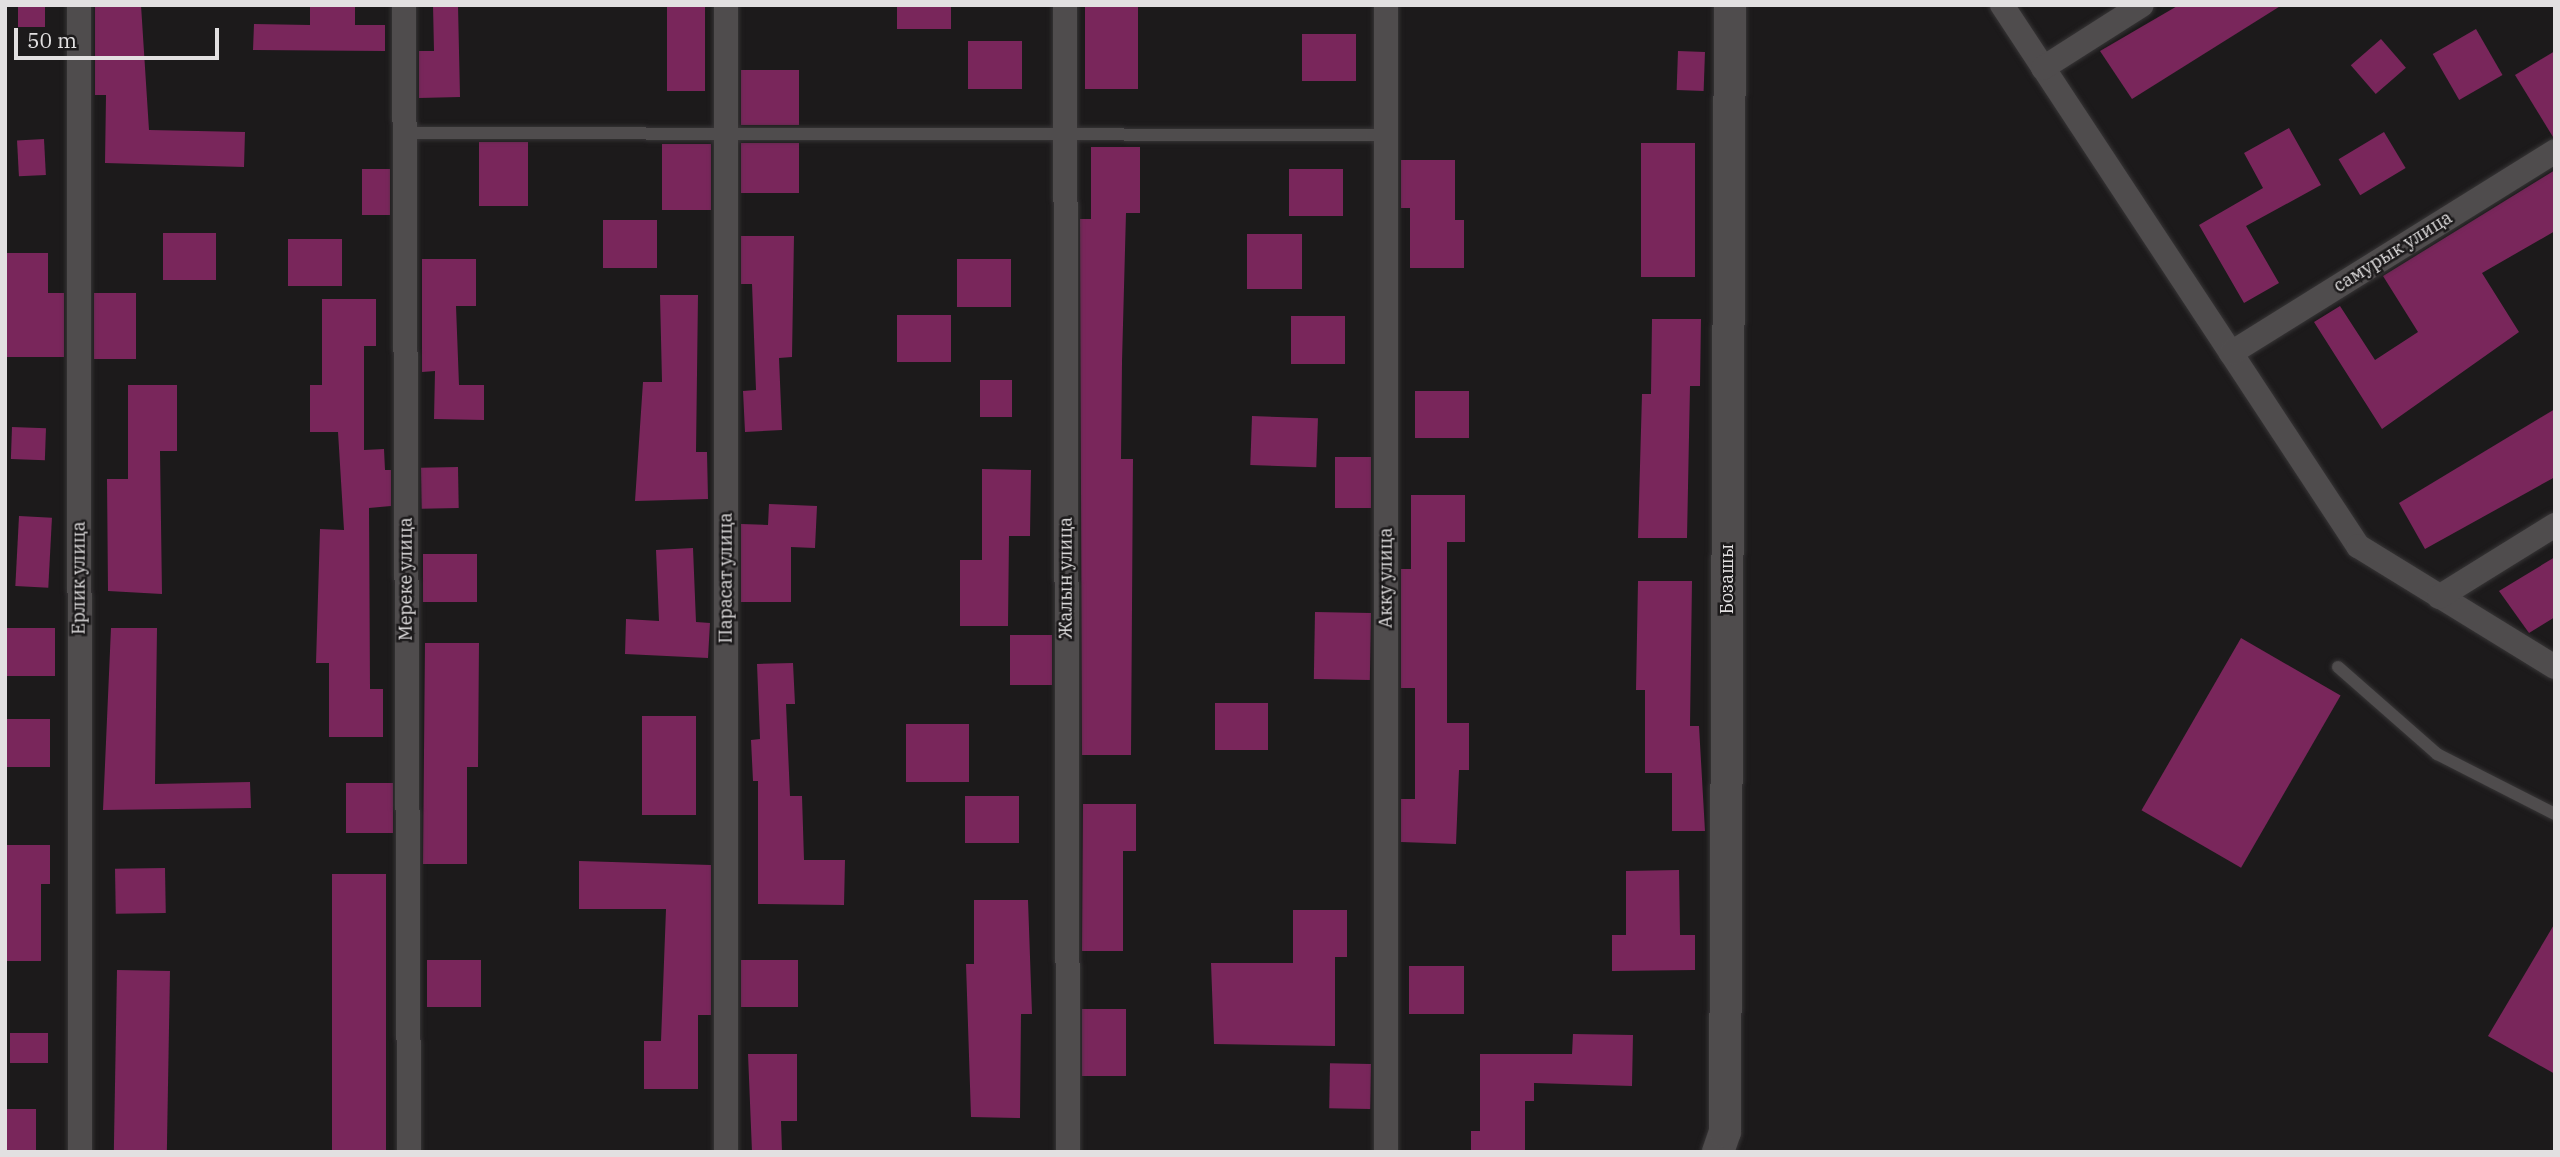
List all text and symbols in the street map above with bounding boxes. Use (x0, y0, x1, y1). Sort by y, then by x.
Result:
scale bar (18, 14, 222, 58)
text: 50 m (27, 26, 77, 54)
street label: самурык улица (2330, 207, 2456, 297)
street label: Парасат улица (715, 513, 737, 643)
street label: Мереке улица (395, 517, 417, 641)
street label: Жалын улица (1055, 517, 1077, 639)
street label: Ерлик улица (68, 521, 90, 635)
street label: Акку улица (1375, 528, 1397, 628)
street label: Бозашы (1716, 544, 1738, 614)

